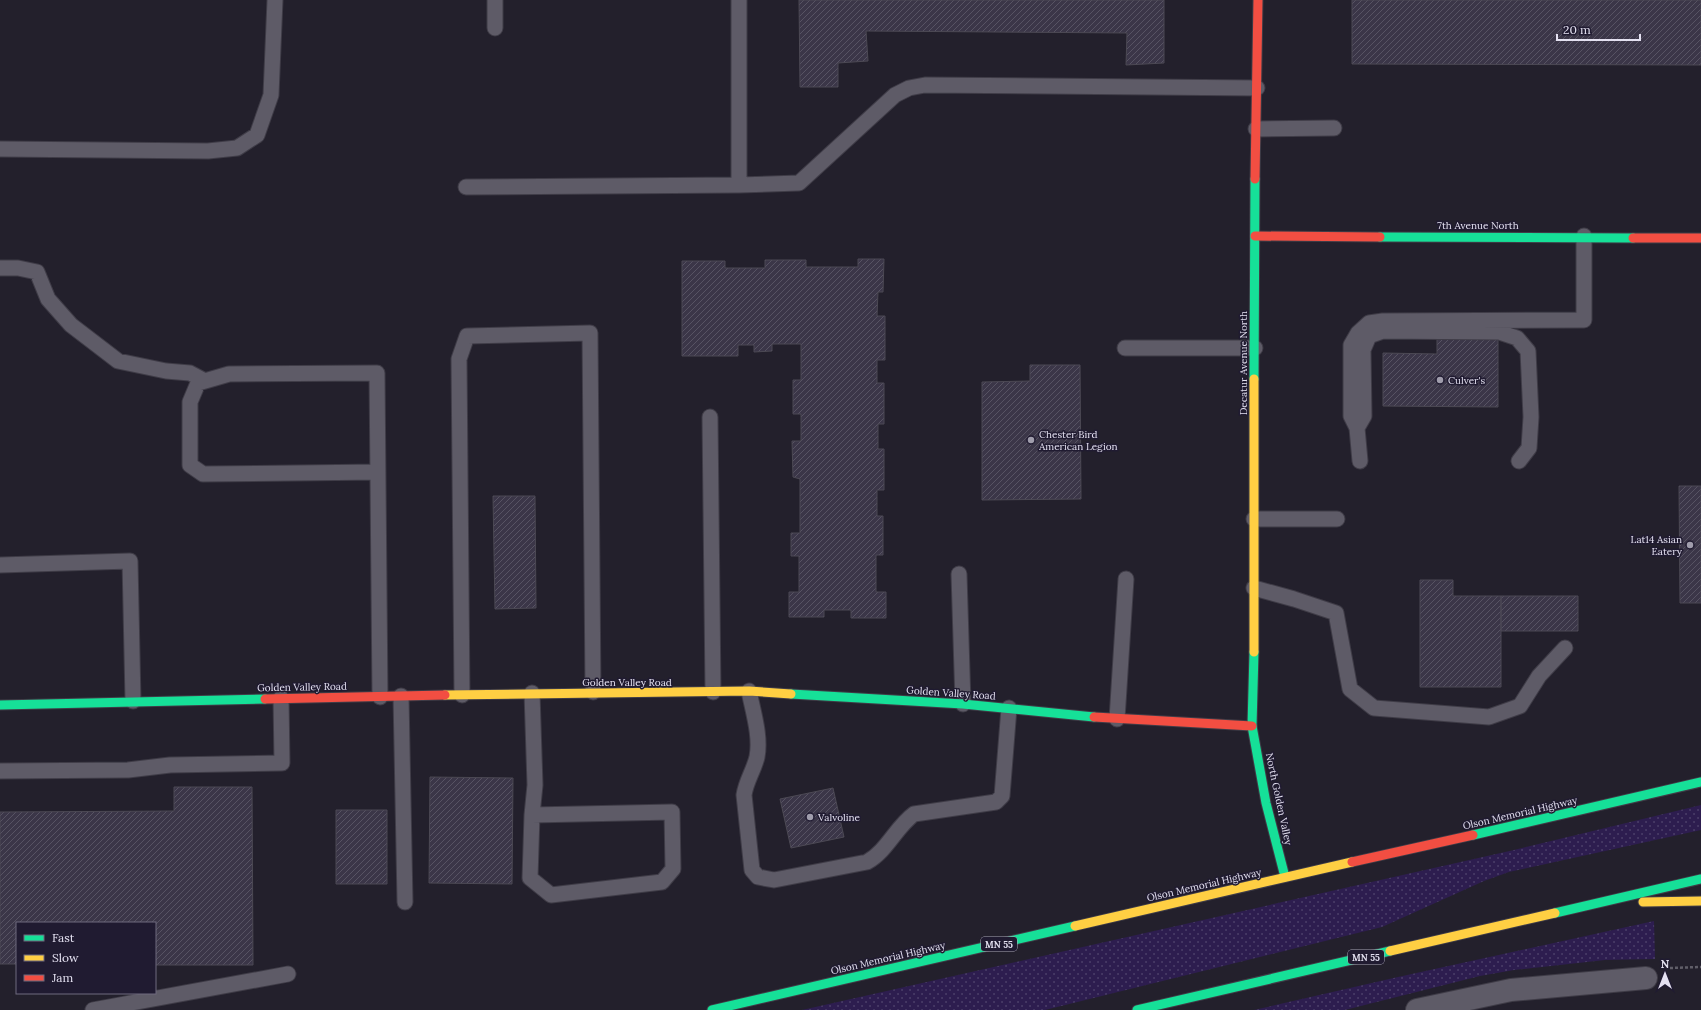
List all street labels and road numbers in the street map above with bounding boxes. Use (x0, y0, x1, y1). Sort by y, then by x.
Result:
street label: 7th Avenue North (1437, 219, 1519, 232)
street label: Decatur Avenue North (1237, 311, 1250, 415)
street label: Golden Valley Road (582, 676, 672, 689)
street label: Golden Valley Road (257, 680, 347, 694)
street label: Golden Valley Road (906, 683, 996, 703)
street label: North Golden Valley (1263, 752, 1295, 847)
street label: Olson Memorial Highway (1461, 793, 1579, 833)
street label: Olson Memorial Highway (1145, 865, 1263, 905)
road number: MN 55 (981, 937, 1017, 951)
street label: Olson Memorial Highway (829, 938, 947, 978)
road number: MN 55 (1348, 950, 1384, 964)

